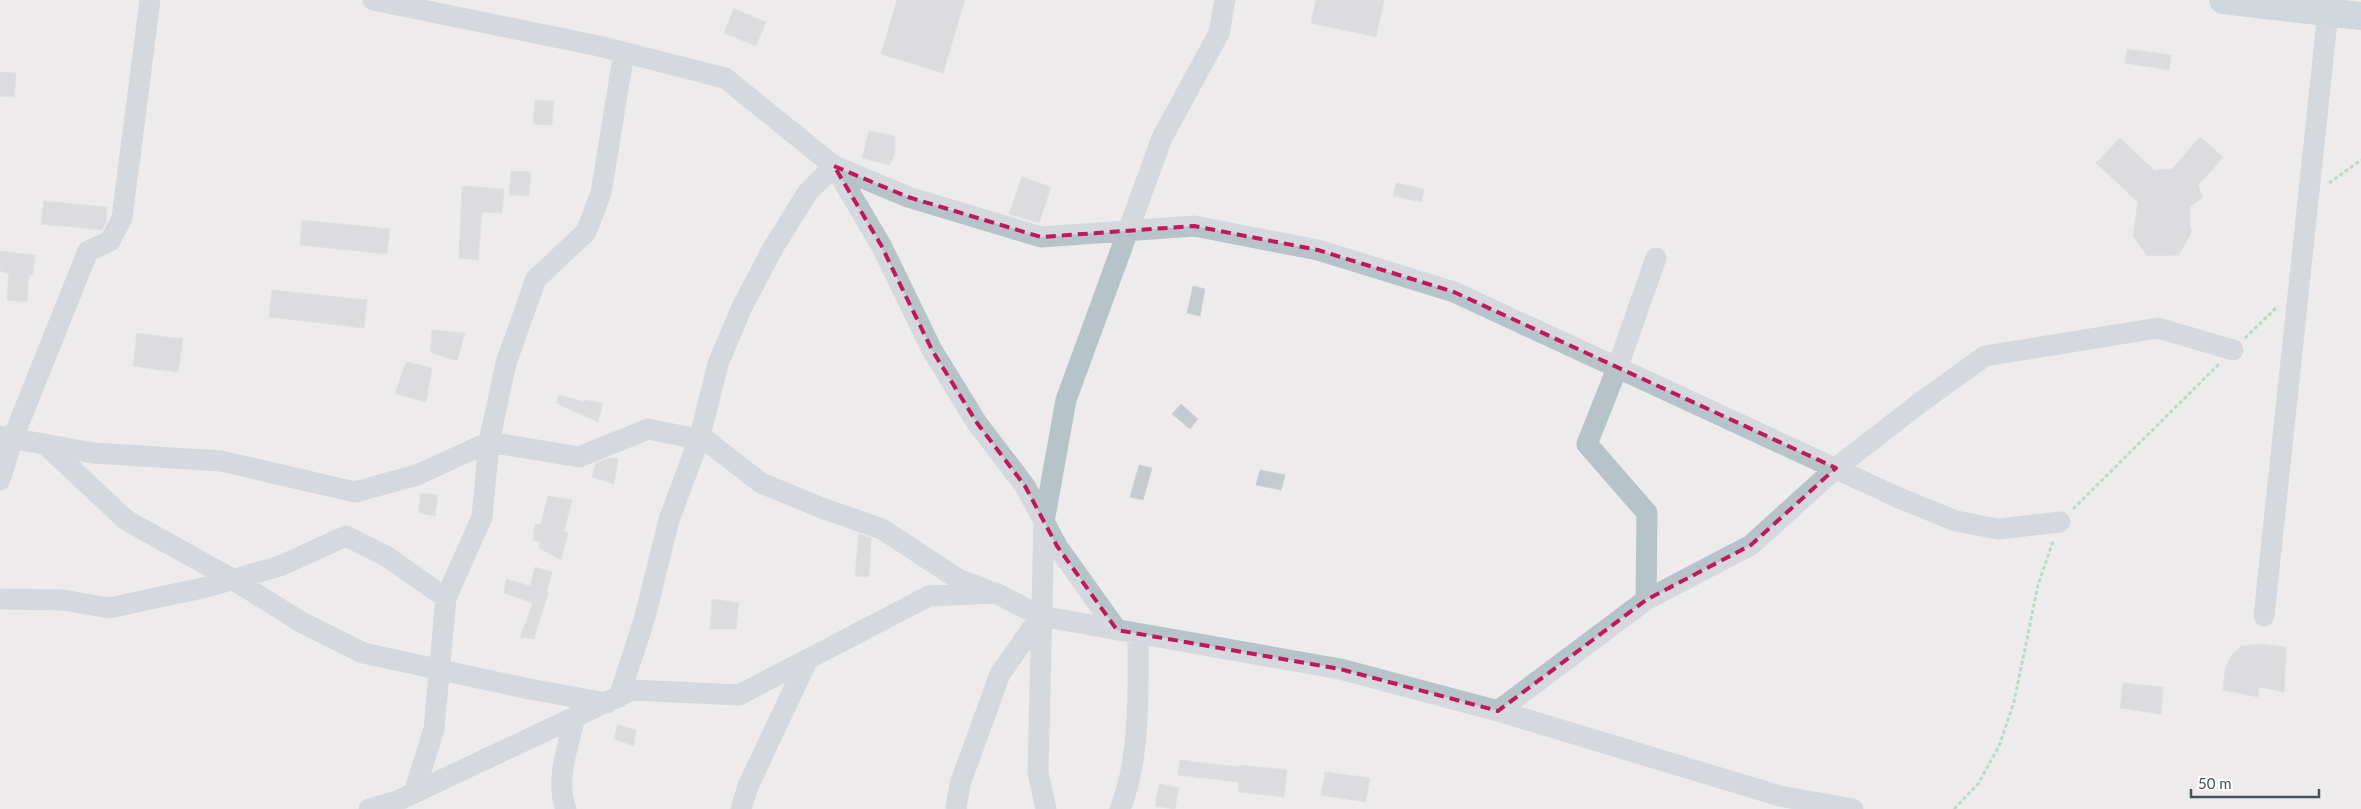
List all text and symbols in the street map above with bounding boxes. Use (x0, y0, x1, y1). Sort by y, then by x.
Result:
scale bar (2191, 766, 2318, 798)
text: 50 m (2198, 774, 2232, 792)

